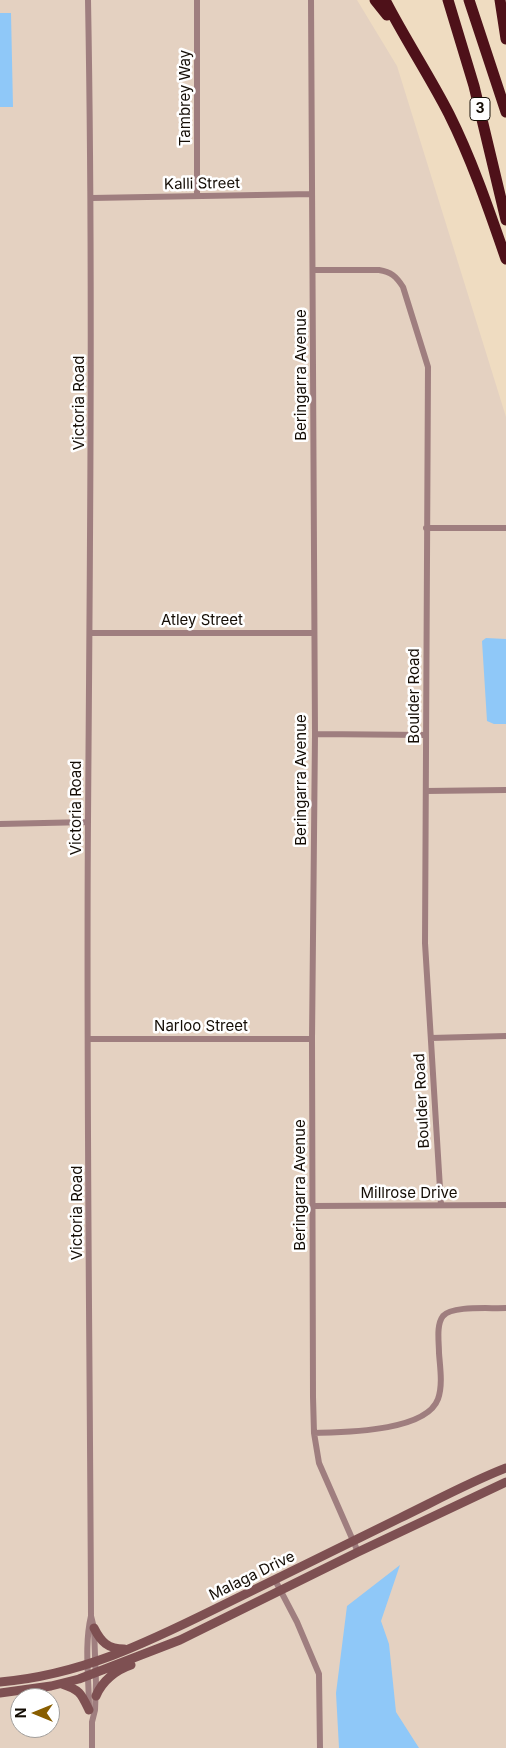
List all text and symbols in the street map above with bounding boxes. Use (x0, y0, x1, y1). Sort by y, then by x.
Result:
street label: Tambrey Way (176, 50, 194, 146)
road number: 3 (470, 98, 490, 120)
street label: Kalli Street (164, 174, 240, 194)
street label: Beringarra Avenue (292, 309, 310, 441)
street label: Victoria Road (70, 356, 88, 450)
street label: Atley Street (161, 611, 243, 629)
street label: Boulder Road (405, 648, 423, 744)
street label: Beringarra Avenue (292, 714, 310, 846)
street label: Victoria Road (67, 761, 85, 855)
street label: Narloo Street (154, 1017, 248, 1035)
street label: Boulder Road (411, 1053, 433, 1149)
street label: Beringarra Avenue (291, 1119, 309, 1251)
street label: Victoria Road (68, 1166, 86, 1260)
street label: Millrose Drive (361, 1184, 457, 1202)
street label: Malaga Drive (206, 1548, 298, 1604)
north arrow (10, 1688, 60, 1738)
text: N (12, 1708, 29, 1718)

